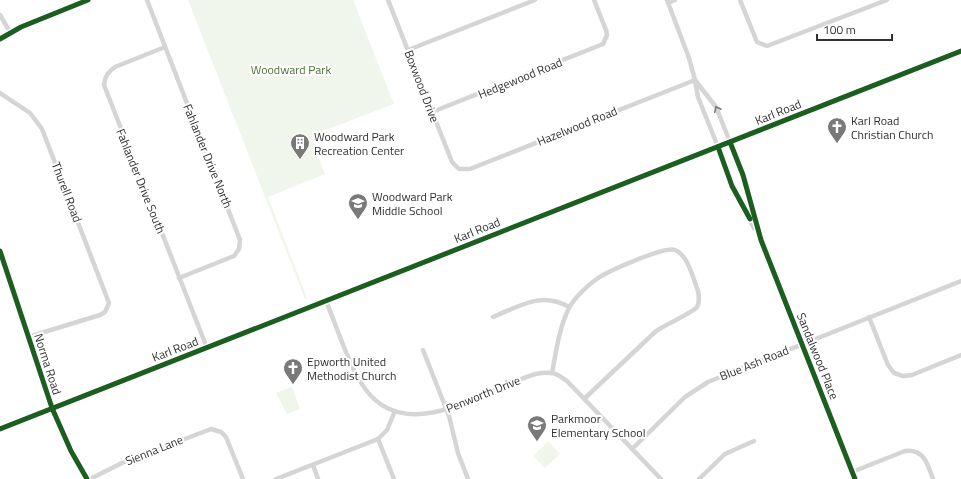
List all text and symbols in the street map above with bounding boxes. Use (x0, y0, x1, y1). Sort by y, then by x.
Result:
scale bar (817, 16, 892, 42)
text: 100 m (823, 20, 856, 39)
street label: Boxwood Drive (400, 47, 444, 125)
street label: Hedgewood Road (475, 52, 565, 104)
park label: Woodward Park (251, 60, 331, 79)
street label: Karl Road (752, 94, 804, 130)
street label: Fahlander Drive North (178, 101, 238, 211)
street label: Hazelwood Road (534, 101, 620, 151)
one-way arrow (714, 105, 722, 113)
place label: Karl Road Christian Church (851, 111, 933, 144)
church icon: Karl Road Christian Church (826, 116, 848, 144)
street label: Fahlander Drive South (111, 126, 171, 236)
place label: Woodward Park Recreation Center (314, 127, 404, 160)
building icon: Woodward Park Recreation Center (289, 132, 311, 160)
street label: Thurell Road (47, 159, 87, 225)
place label: Woodward Park Middle School (372, 187, 453, 220)
school or university icon: Woodward Park Middle School (347, 192, 369, 220)
street label: Karl Road (451, 212, 503, 248)
street label: Sandalwood Place (792, 310, 844, 402)
street label: Norma Road (29, 331, 67, 397)
street label: Karl Road (149, 331, 201, 367)
street label: Blue Ash Road (717, 341, 791, 385)
place label: Epworth United Methodist Church (307, 352, 397, 385)
church icon: Epworth United Methodist Church (282, 357, 304, 385)
street label: Penworth Drive (443, 370, 523, 418)
place label: Parkmoor Elementary School (551, 409, 645, 442)
school or university icon: Parkmoor Elementary School (526, 414, 548, 442)
street label: Sienna Lane (122, 430, 186, 470)

